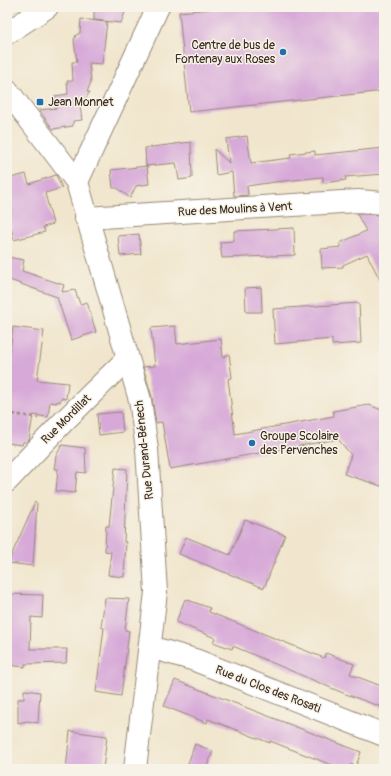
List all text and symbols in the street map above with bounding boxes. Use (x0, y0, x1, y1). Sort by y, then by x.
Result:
place label: Centre de bus de Fontenay aux Roses (175, 38, 276, 67)
marker: Centre de bus de Fontenay aux Roses (278, 47, 288, 57)
place label: Jean Monnet (48, 95, 114, 110)
marker: Jean Monnet (35, 97, 45, 107)
street label: Rue des Moulins à Vent (178, 199, 293, 220)
street label: Rue Mordillat (38, 391, 95, 447)
street label: Rue Durand-Bénech (132, 399, 157, 500)
place label: Groupe Scolaire des Pervenches (260, 429, 339, 458)
marker: Groupe Scolaire des Pervenches (247, 438, 257, 448)
street label: Rue du Clos des Rosati (213, 662, 323, 716)

